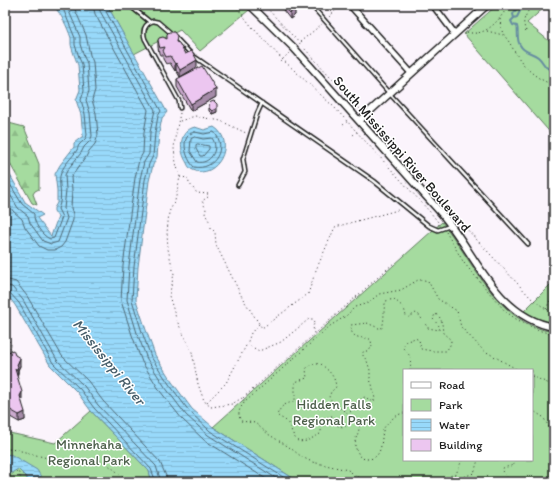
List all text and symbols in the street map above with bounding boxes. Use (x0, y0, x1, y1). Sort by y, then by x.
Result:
street label: South Mississippi River Boulevard (330, 72, 475, 236)
water label: Mississippi River (69, 315, 151, 410)
legend (403, 369, 533, 461)
text: Road (439, 378, 465, 392)
park label: Hidden Falls Regional Park (293, 396, 375, 429)
text: Park (439, 398, 463, 412)
text: Water (439, 418, 470, 432)
park label: Minnehaha Regional Park (48, 436, 130, 469)
text: Building (439, 438, 483, 452)

